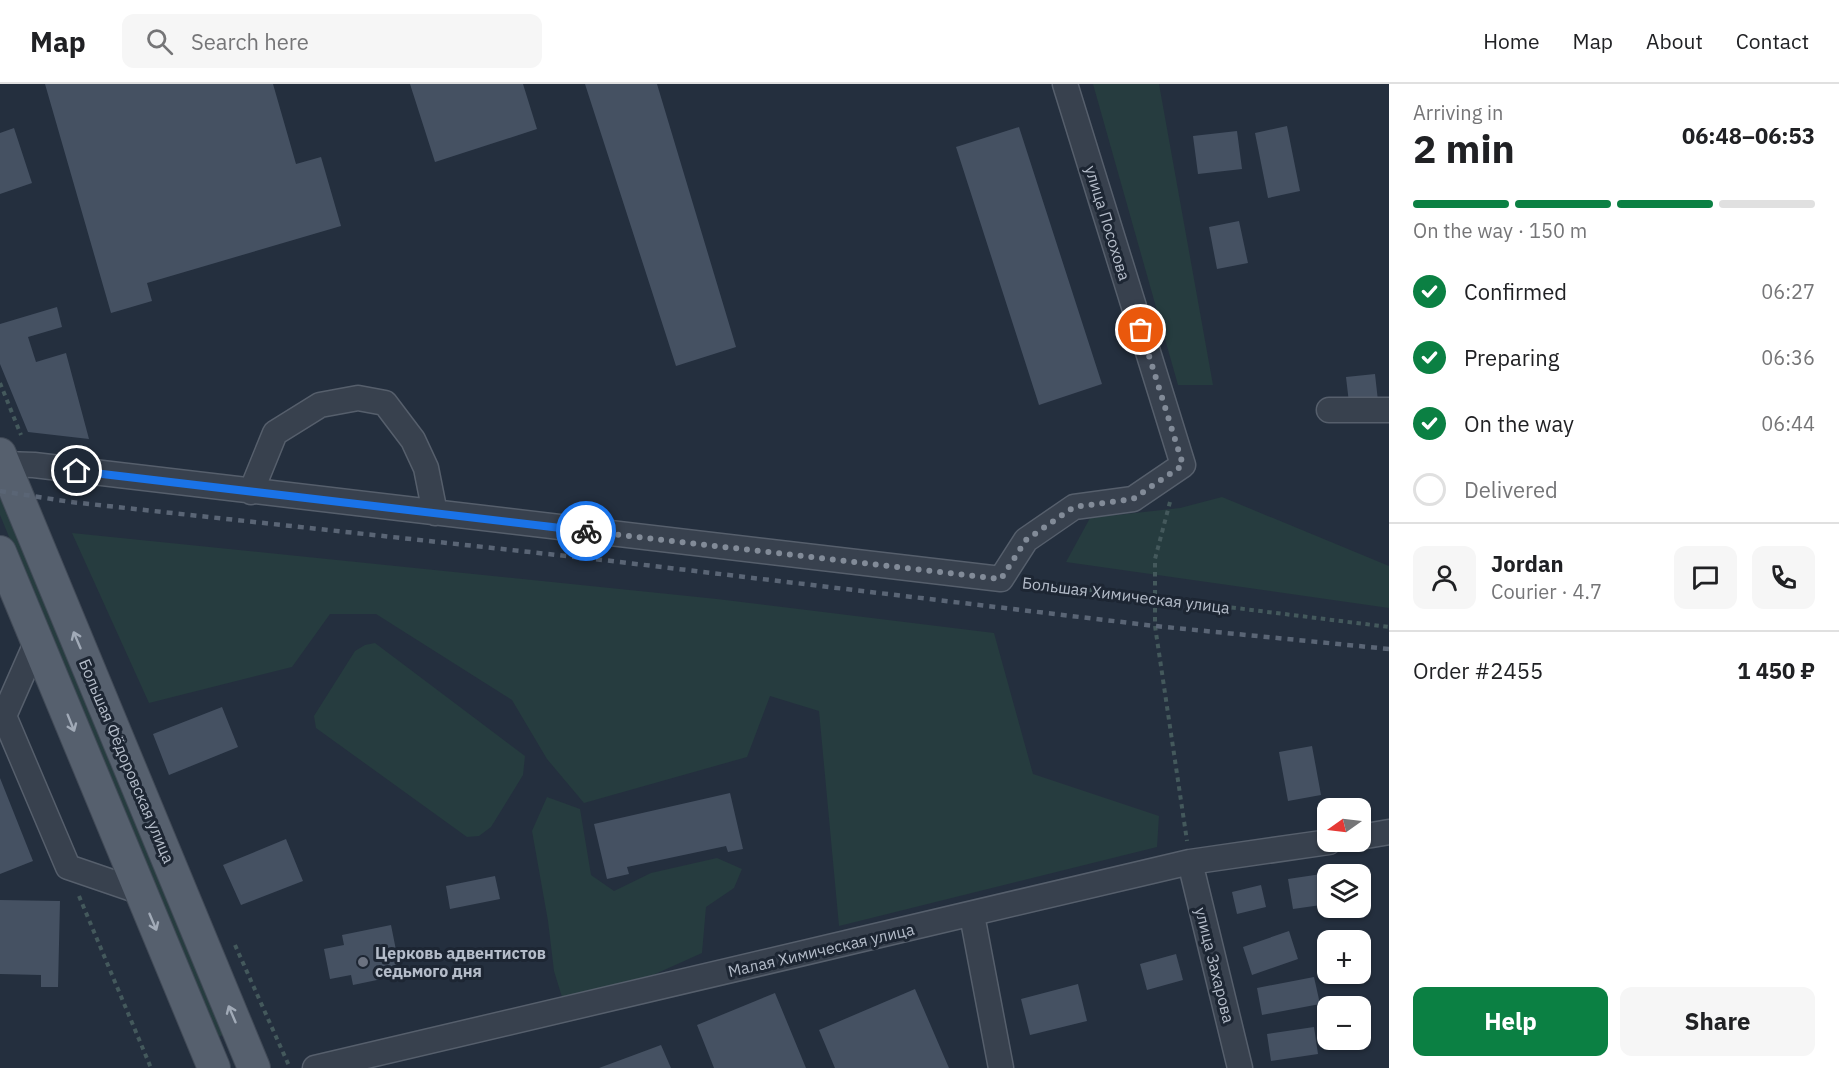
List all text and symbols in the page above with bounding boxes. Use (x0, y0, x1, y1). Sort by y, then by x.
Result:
search box (122, 14, 542, 68)
text: Map (30, 23, 86, 60)
icon: search (143, 25, 176, 58)
text: Search here (191, 27, 309, 56)
text: Home (1483, 27, 1540, 55)
text: Map (1573, 27, 1613, 55)
text: About (1646, 27, 1703, 55)
text: Contact (1736, 27, 1809, 55)
text: Arriving in (1413, 99, 1503, 126)
text: 06:48–06:53 (1682, 121, 1815, 150)
text: 2 min (1413, 123, 1515, 174)
street label: улица Посохова (1081, 163, 1135, 283)
text: On the way · 150 m (1413, 217, 1587, 244)
icon: check (1413, 275, 1446, 308)
text: Confirmed (1464, 277, 1567, 306)
text: 06:27 (1761, 278, 1815, 305)
pin (1115, 304, 1166, 355)
icon: bag (1124, 313, 1157, 346)
icon: check (1413, 341, 1446, 374)
text: Preparing (1464, 343, 1559, 372)
text: 06:36 (1761, 344, 1815, 371)
icon: check (1413, 407, 1446, 440)
text: On the way (1464, 409, 1574, 438)
text: 06:44 (1761, 410, 1815, 437)
pin (51, 445, 102, 496)
icon: home (60, 454, 93, 487)
text: Delivered (1464, 475, 1558, 504)
courier (556, 501, 616, 561)
icon: bike (570, 515, 603, 548)
button: person (1413, 546, 1476, 609)
button: chat (1674, 546, 1737, 609)
button: phone (1752, 546, 1815, 609)
text: Jordan (1491, 549, 1564, 578)
street label: Большая Химическая улица (1021, 572, 1231, 618)
text: Courier · 4.7 (1491, 578, 1602, 605)
one-way arrow (71, 631, 82, 650)
street label: Большая Фёдоровская улица (75, 656, 179, 867)
text: Order #2455 (1413, 656, 1543, 685)
text: 1 450 ₽ (1737, 656, 1815, 685)
one-way arrow (66, 713, 77, 731)
north arrow (1317, 798, 1371, 852)
map controls (1317, 798, 1371, 1050)
button: layers (1317, 864, 1371, 918)
street label: улица Захарова (1191, 905, 1239, 1025)
one-way arrow (148, 913, 159, 931)
street label: Малая Химическая улица (726, 919, 917, 981)
button: + (1317, 930, 1371, 984)
place label: Церковь адвентистов седьмого дня (375, 943, 546, 981)
marker: Церковь адвентистов седьмого дня (356, 955, 370, 969)
button: Help (1413, 987, 1608, 1056)
button: Share (1620, 987, 1815, 1056)
button: − (1317, 996, 1371, 1050)
one-way arrow (226, 1005, 237, 1024)

